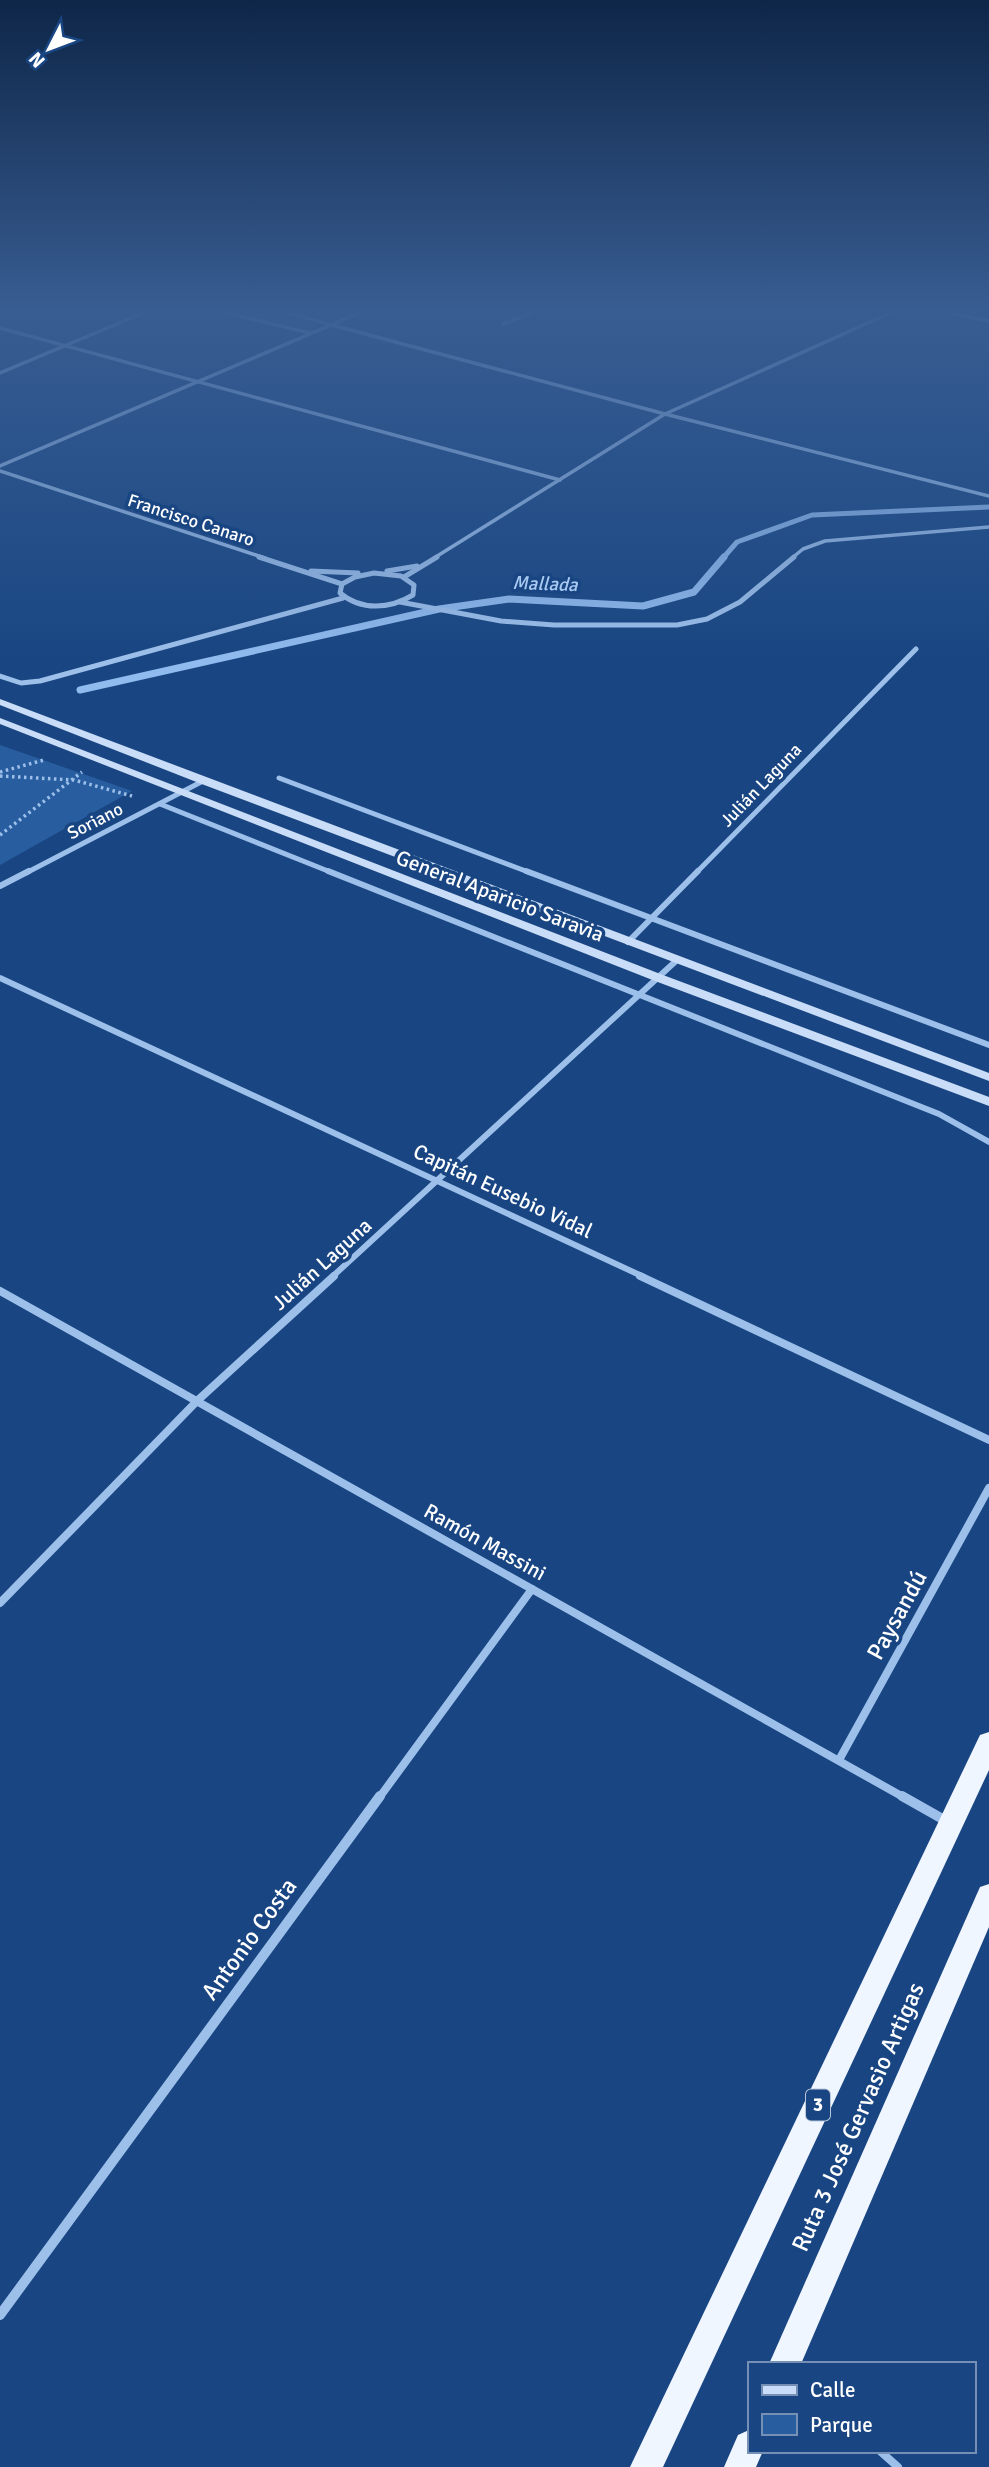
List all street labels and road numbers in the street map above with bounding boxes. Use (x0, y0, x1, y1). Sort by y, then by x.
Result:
street label: Francisco Canaro (125, 489, 257, 551)
street label: Julián Laguna (716, 739, 806, 831)
street label: Soriano (64, 798, 126, 844)
street label: General Aparicio Saravia (392, 844, 608, 948)
street label: Capitán Eusebio Vidal (409, 1138, 597, 1244)
street label: Julián Laguna (267, 1212, 377, 1316)
street label: Ramón Massini (419, 1498, 551, 1586)
street label: Paysandú (860, 1565, 934, 1665)
street label: Antonio Costa (195, 1872, 303, 2006)
street label: Ruta 3 José Gervasio Artigas (785, 1978, 931, 2256)
road number: 3 (806, 2090, 830, 2120)

